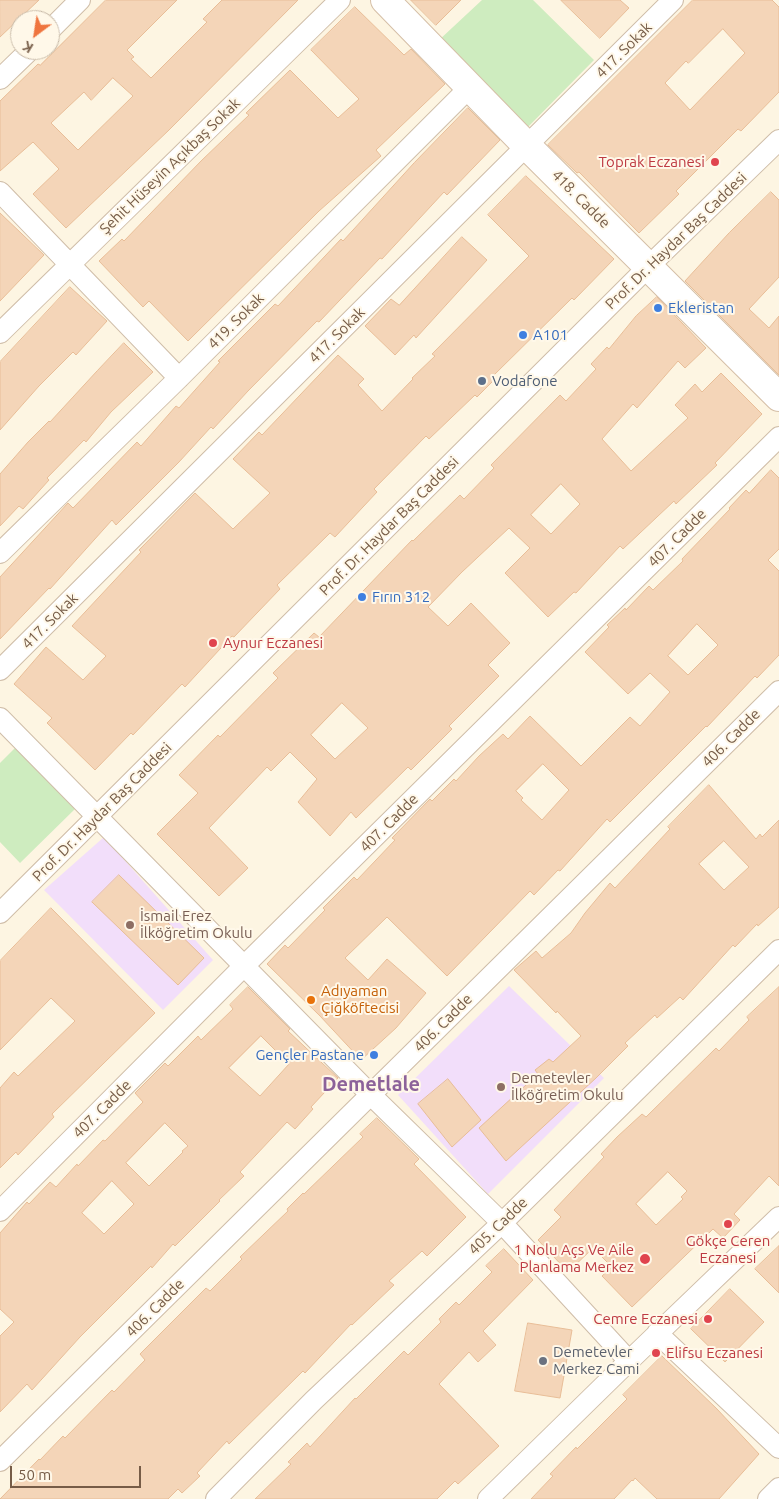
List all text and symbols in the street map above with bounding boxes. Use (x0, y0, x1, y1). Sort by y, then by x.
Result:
north arrow (10, 10, 60, 60)
street label: 417. Sokak (592, 18, 656, 82)
text: K (20, 38, 36, 56)
street label: Şehit Hüseyin Açıkbaş Sokak (96, 94, 244, 238)
place label: Toprak Eczanesi (598, 153, 705, 171)
marker: Toprak Eczanesi (709, 156, 721, 168)
street label: 418. Cadde (548, 166, 614, 232)
street label: Prof. Dr. Haydar Baş Caddesi (602, 169, 750, 313)
street label: 419. Sokak (204, 289, 268, 353)
place label: Ekleristan (668, 299, 734, 317)
marker: Ekleristan (652, 302, 664, 314)
street label: 417. Sokak (305, 303, 369, 367)
place label: A101 (533, 326, 568, 344)
marker: A101 (517, 329, 529, 341)
place label: Vodafone (492, 372, 558, 390)
marker: Vodafone (476, 375, 488, 387)
street label: Prof. Dr. Haydar Baş Caddesi (316, 453, 462, 599)
street label: 407. Cadde (644, 505, 710, 571)
place label: Fırın 312 (372, 588, 430, 606)
street label: 417. Sokak (18, 589, 82, 653)
marker: Fırın 312 (356, 591, 368, 603)
place label: Aynur Eczanesi (223, 634, 323, 652)
marker: Aynur Eczanesi (207, 637, 219, 649)
street label: 406. Cadde (698, 705, 764, 771)
street label: Prof. Dr. Haydar Baş Caddesi (29, 739, 175, 885)
street label: 407. Cadde (356, 790, 422, 856)
place label: İsmail Erez İlköğretim Okulu (140, 907, 253, 942)
marker: İsmail Erez İlköğretim Okulu (124, 919, 136, 931)
place label: Adıyaman Çiğköftecisi (321, 982, 399, 1017)
street label: 406. Cadde (410, 990, 476, 1056)
marker: Adıyaman Çiğköftecisi (305, 994, 317, 1006)
place label: Gençler Pastane (255, 1046, 364, 1064)
marker: Gençler Pastane (368, 1049, 380, 1061)
place label: Demetevler İlköğretim Okulu (511, 1069, 624, 1104)
district label: Demetlale (322, 1072, 420, 1096)
street label: 407. Cadde (69, 1076, 135, 1142)
marker: Demetevler İlköğretim Okulu (495, 1081, 507, 1093)
street label: 405. Cadde (465, 1193, 531, 1259)
marker: Gökçe Ceren Eczanesi (722, 1218, 734, 1230)
place label: Gökçe Ceren Eczanesi (686, 1232, 770, 1267)
place label: 1 Nolu Açs Ve Aile Planlama Merkez (514, 1241, 634, 1276)
marker: 1 Nolu Açs Ve Aile Planlama Merkez (638, 1252, 652, 1266)
street label: 406. Cadde (122, 1275, 188, 1341)
place label: Cemre Eczanesi (593, 1310, 698, 1328)
marker: Cemre Eczanesi (702, 1313, 714, 1325)
place label: Demetevler Merkez Cami (553, 1343, 639, 1378)
place label: Elifsu Eczanesi (666, 1344, 763, 1362)
marker: Elifsu Eczanesi (650, 1347, 662, 1359)
marker: Demetevler Merkez Cami (537, 1355, 549, 1367)
scale bar (12, 1456, 144, 1488)
text: 50 m (18, 1466, 51, 1483)

